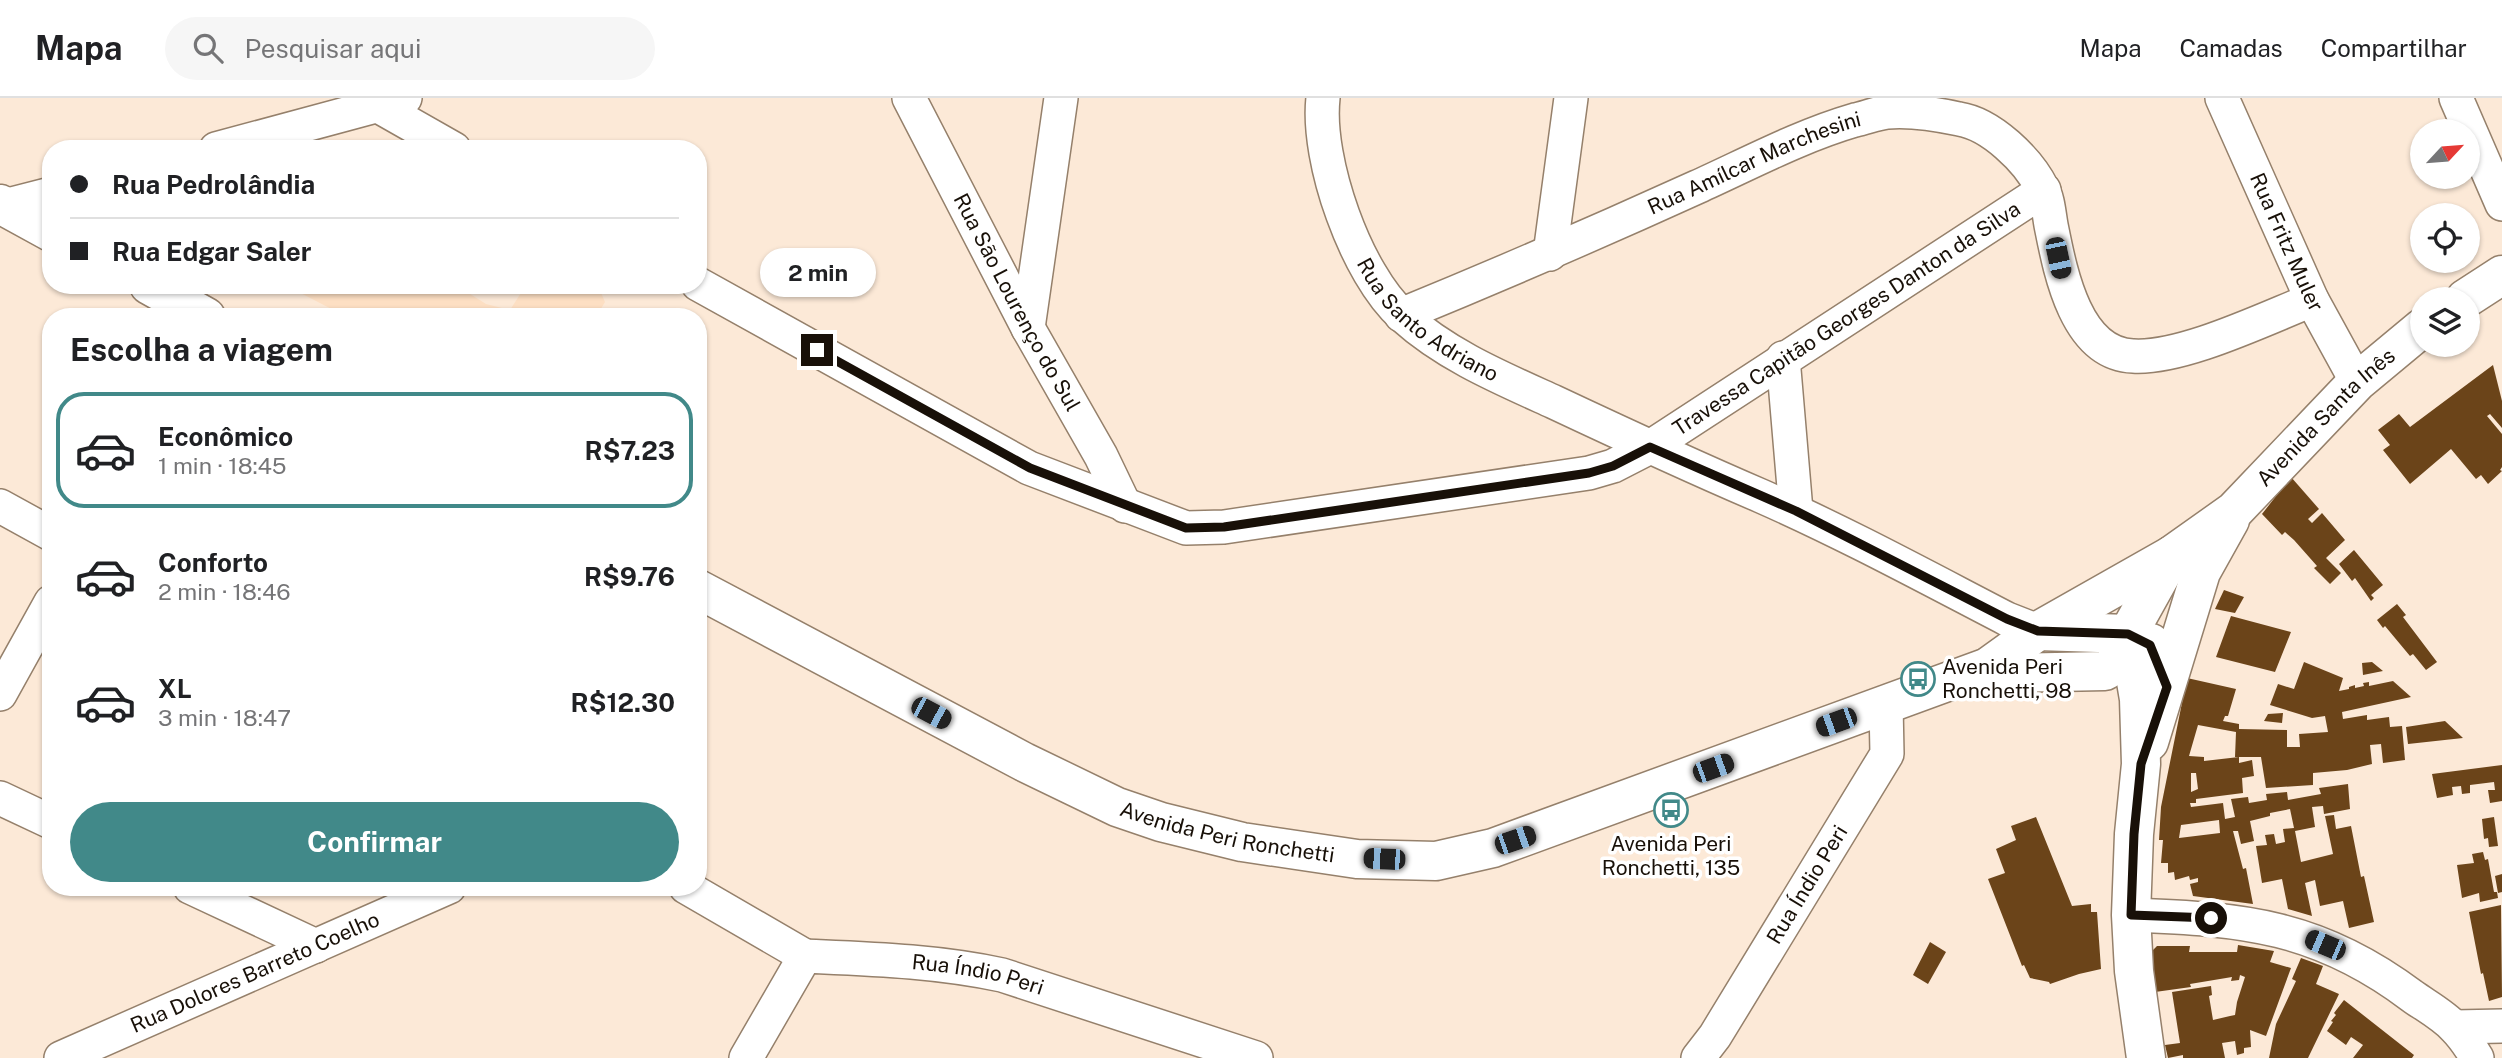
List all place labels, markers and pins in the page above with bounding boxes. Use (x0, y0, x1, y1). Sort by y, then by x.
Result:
place label: Avenida Peri Ronchetti, 98 (1942, 654, 2072, 703)
bus stop icon: Avenida Peri Ronchetti, 98 (1899, 660, 1937, 698)
bus stop icon: Avenida Peri Ronchetti, 135 (1652, 791, 1690, 829)
place label: Avenida Peri Ronchetti, 135 (1602, 831, 1740, 880)

